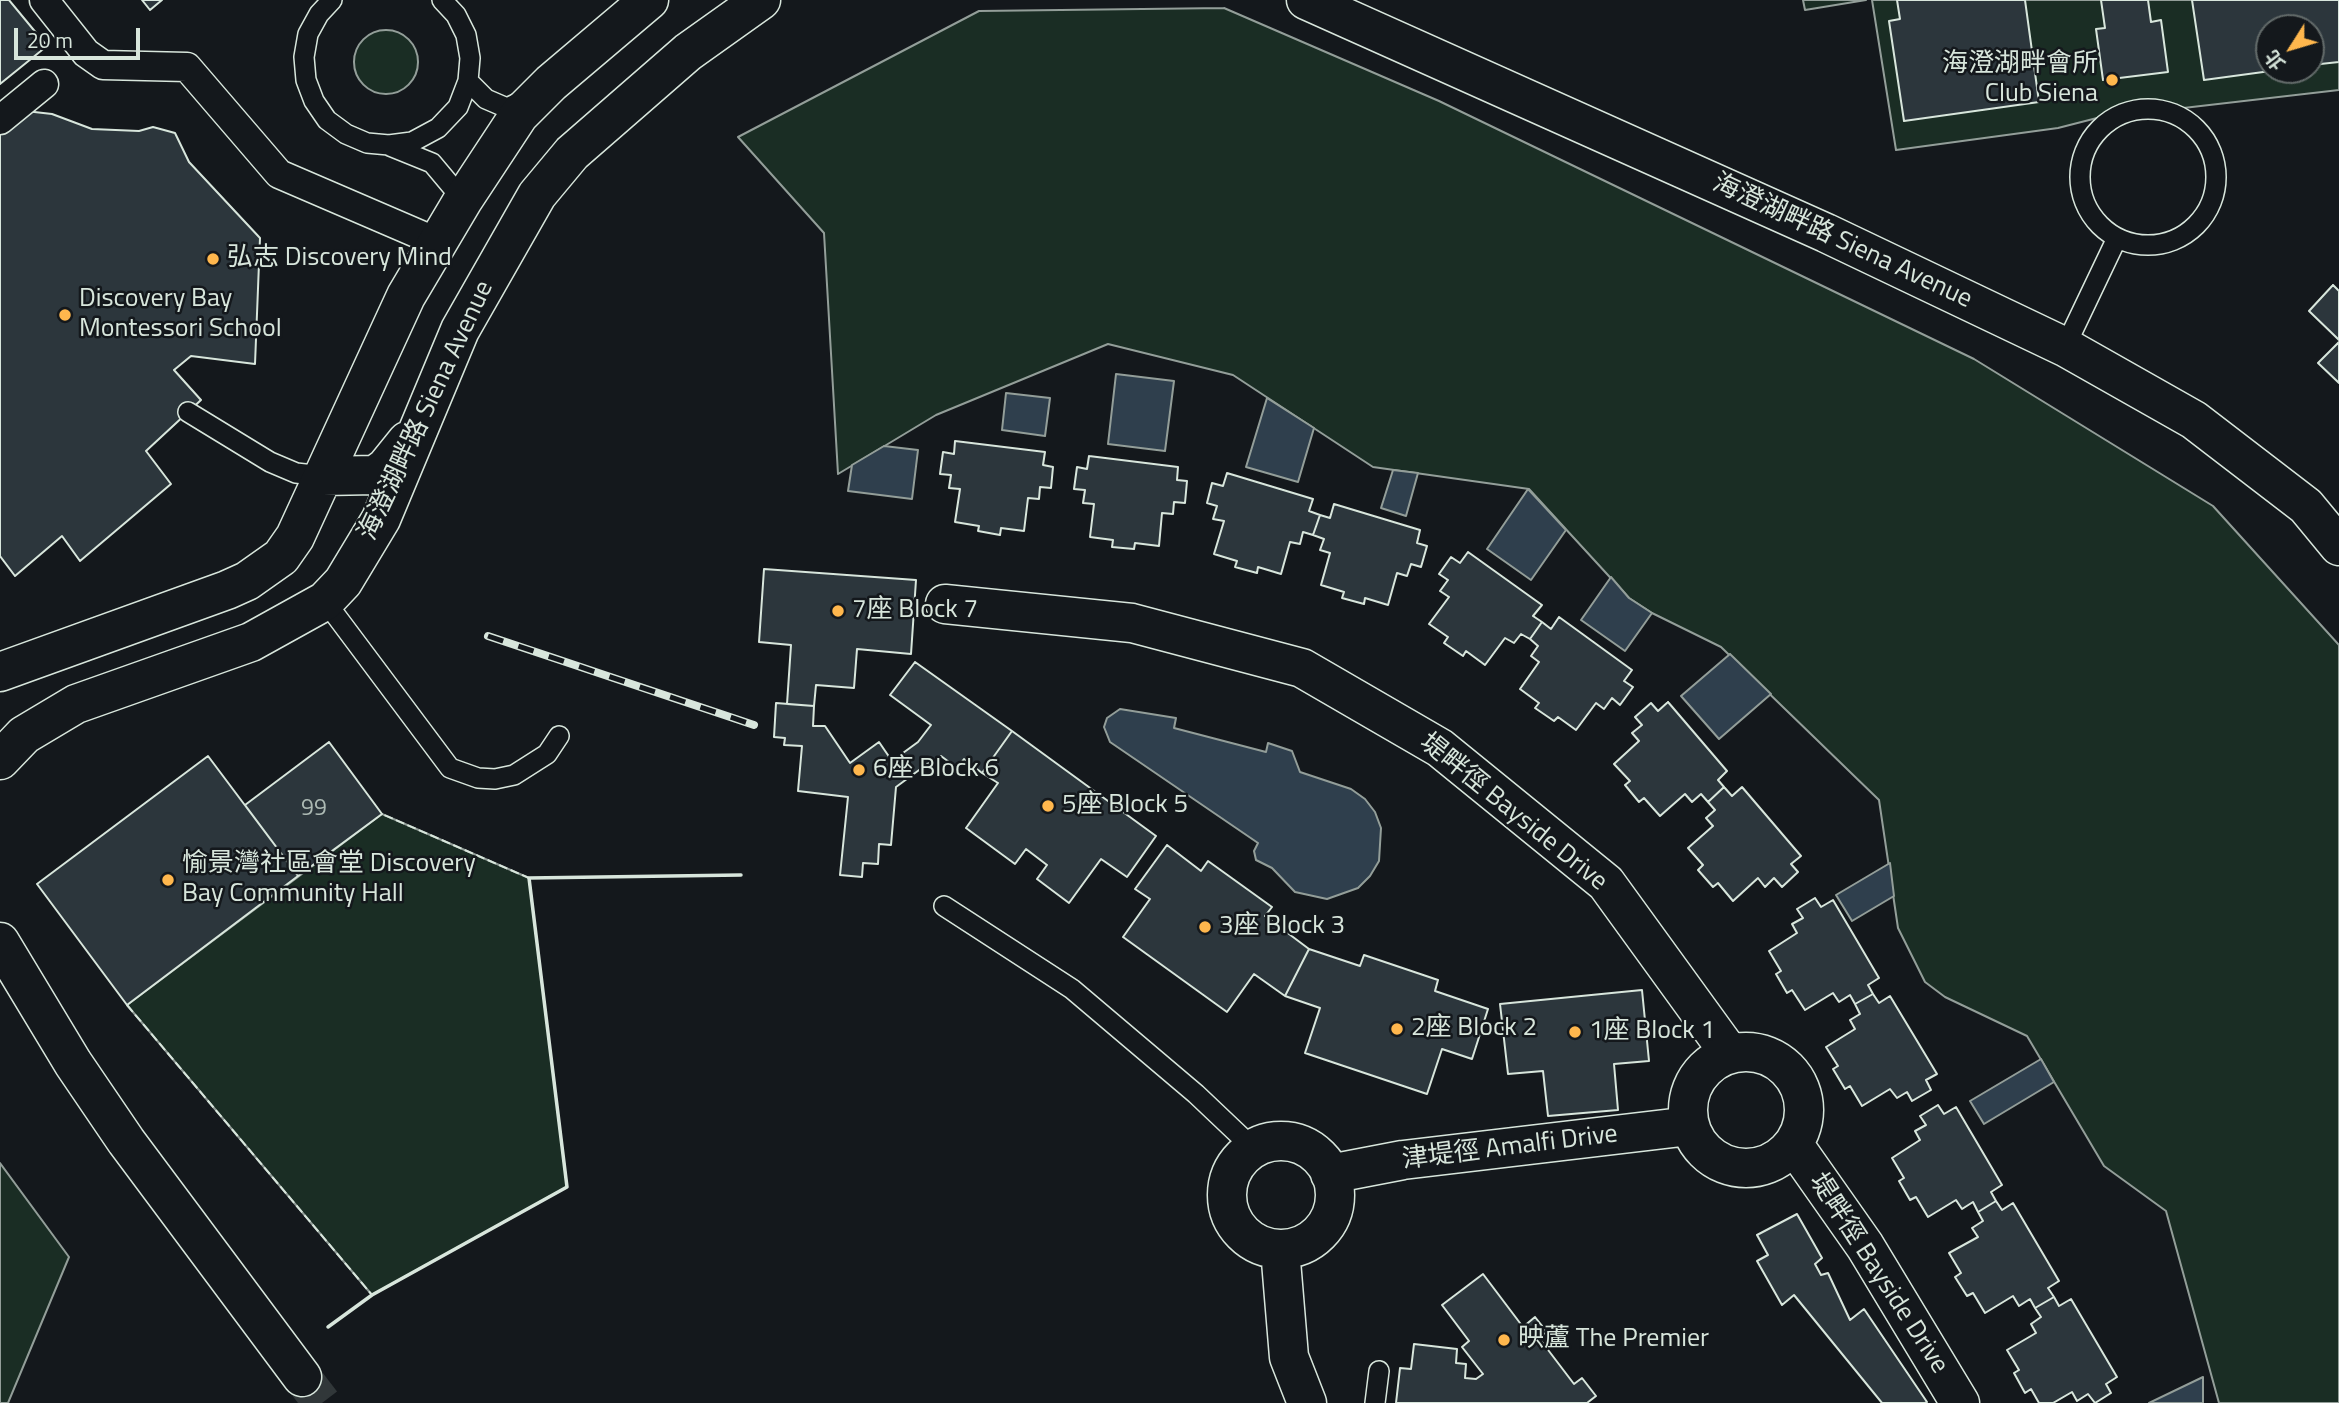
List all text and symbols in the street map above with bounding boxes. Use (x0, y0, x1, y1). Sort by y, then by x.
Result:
scale bar (18, 14, 144, 58)
north arrow (2255, 14, 2325, 84)
text: 20 m (27, 24, 73, 56)
text: 北 (2257, 44, 2292, 77)
place label: 海澄湖畔會所 Club Siena (1942, 49, 2098, 110)
marker: 海澄湖畔會所 Club Siena (2104, 72, 2120, 88)
street label: 海澄湖畔路 Siena Avenue (1707, 168, 1977, 316)
place label: 弘志 Discovery Mind (227, 243, 452, 275)
marker: 弘志 Discovery Mind (205, 251, 221, 267)
street label: 海澄湖畔路 Siena Avenue (353, 276, 501, 546)
place label: Discovery Bay Montessori School (79, 284, 282, 346)
marker: Discovery Bay Montessori School (57, 307, 73, 323)
place label: 7座 Block 7 (852, 595, 978, 627)
marker: 7座 Block 7 (830, 603, 846, 619)
street label: 堤畔徑 Bayside Drive (1413, 728, 1613, 898)
place label: 6座 Block 6 (873, 754, 999, 786)
marker: 6座 Block 6 (851, 762, 867, 778)
place label: 5座 Block 5 (1062, 790, 1188, 822)
house number: 99 (301, 795, 327, 823)
marker: 5座 Block 5 (1040, 798, 1056, 814)
place label: 愉景灣社區會堂 Discovery Bay Community Hall (182, 849, 476, 910)
marker: 愉景灣社區會堂 Discovery Bay Community Hall (160, 872, 176, 888)
place label: 3座 Block 3 (1219, 911, 1345, 943)
marker: 3座 Block 3 (1197, 919, 1213, 935)
place label: 2座 Block 2 (1411, 1013, 1537, 1045)
place label: 1座 Block 1 (1589, 1016, 1715, 1048)
marker: 2座 Block 2 (1389, 1021, 1405, 1037)
marker: 1座 Block 1 (1567, 1024, 1583, 1040)
street label: 津堤徑 Amalfi Drive (1400, 1119, 1620, 1177)
street label: 堤畔徑 Bayside Drive (1802, 1168, 1954, 1380)
place label: 映蘆 The Premier (1518, 1324, 1709, 1356)
marker: 映蘆 The Premier (1496, 1332, 1512, 1348)

